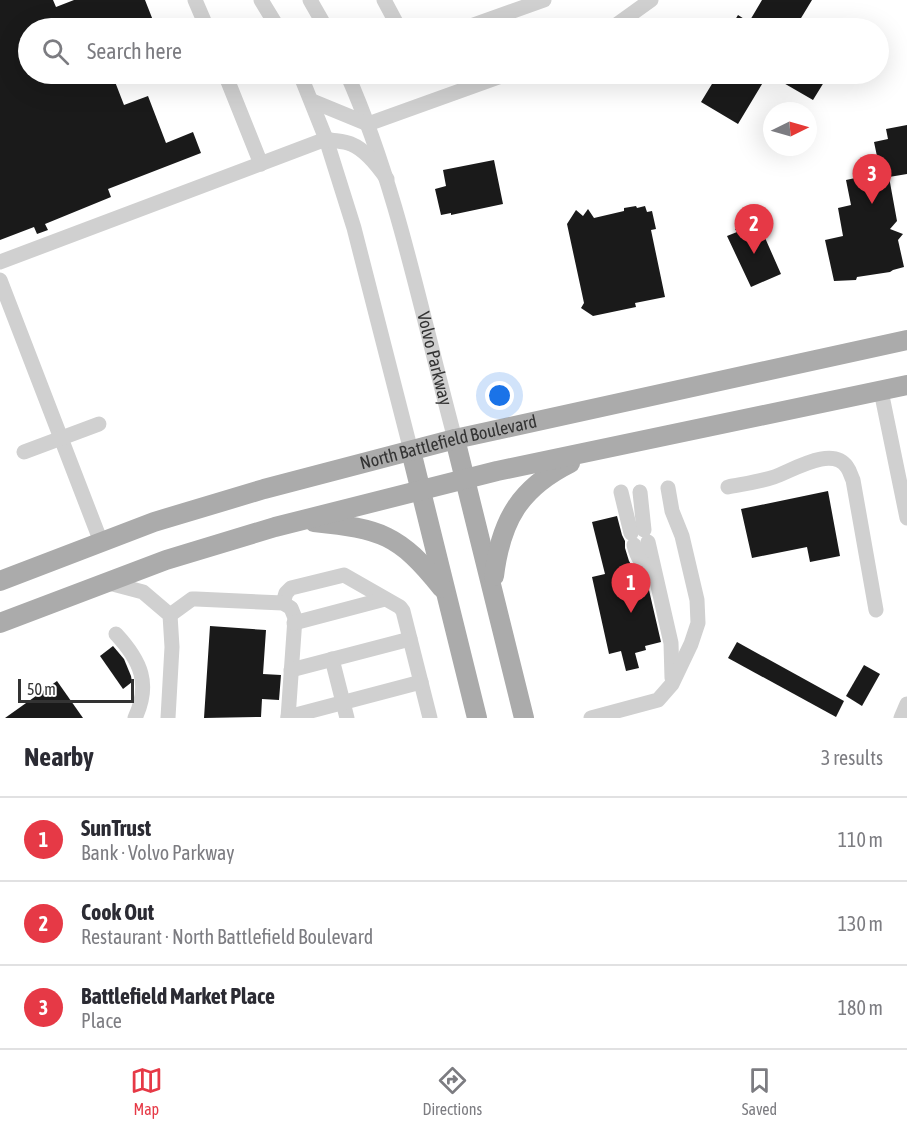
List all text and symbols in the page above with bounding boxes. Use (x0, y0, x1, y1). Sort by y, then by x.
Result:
search box (18, 18, 889, 84)
icon: search (39, 35, 72, 68)
text: Search here (87, 38, 182, 64)
north arrow (763, 102, 817, 156)
pin: 3 (852, 154, 892, 204)
pin: 2 (734, 204, 774, 254)
street label: Volvo Parkway (413, 309, 457, 408)
your location (485, 381, 514, 410)
street label: North Battlefield Boulevard (358, 410, 539, 473)
pin: 1 (612, 564, 650, 613)
scale bar (18, 676, 134, 704)
text: 50 m (27, 680, 56, 698)
text: Nearby (24, 742, 94, 772)
text: 3 results (821, 746, 883, 769)
text: SunTrust (81, 815, 151, 841)
text: 1 (39, 828, 48, 851)
text: 110 m (838, 828, 883, 851)
text: Bank · Volvo Parkway (81, 841, 235, 864)
text: Cook Out (81, 899, 154, 925)
text: 2 (39, 912, 48, 935)
text: 130 m (838, 912, 883, 935)
text: Restaurant · North Battlefield Boulevard (81, 925, 373, 948)
text: Battlefield Market Place (81, 983, 275, 1009)
text: 3 (39, 996, 48, 1019)
text: 180 m (838, 996, 883, 1019)
text: Place (81, 1009, 122, 1032)
tab: Map (130, 1064, 163, 1118)
tab: Directions (422, 1064, 482, 1118)
tab: Saved (742, 1064, 777, 1118)

